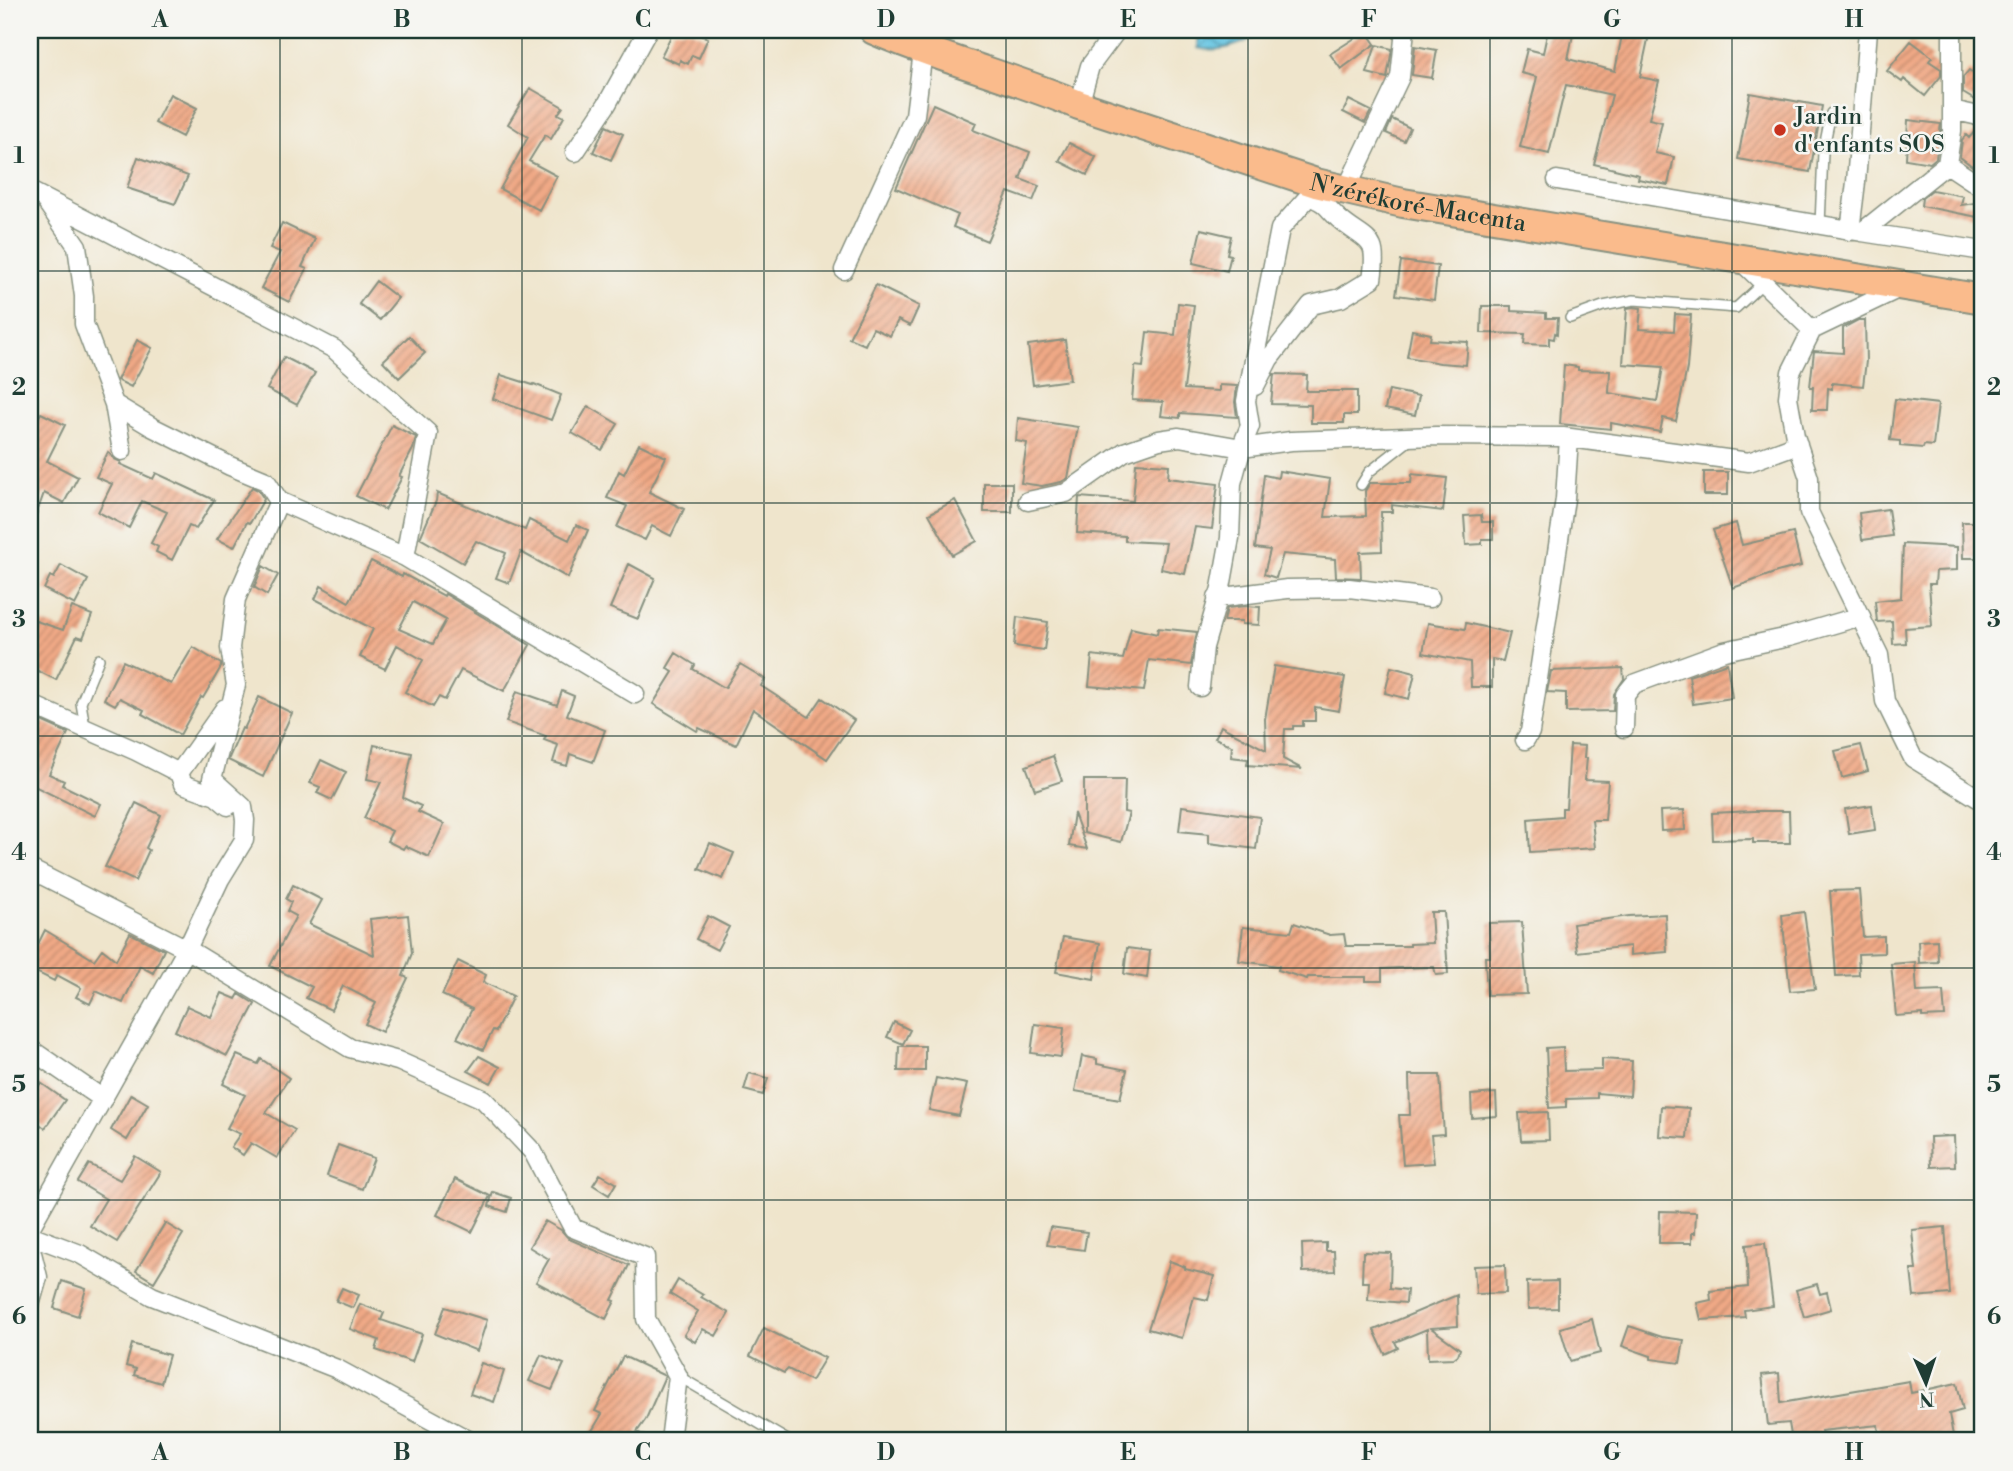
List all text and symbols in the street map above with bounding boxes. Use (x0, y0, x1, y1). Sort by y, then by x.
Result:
text: A (151, 6, 169, 34)
text: B (393, 6, 411, 34)
text: C (635, 6, 651, 34)
text: D (877, 6, 895, 34)
text: E (1120, 6, 1136, 34)
text: F (1361, 6, 1377, 34)
text: G (1603, 6, 1621, 34)
text: H (1845, 6, 1864, 34)
place label: Jardin d'enfants SOS (1793, 102, 1945, 160)
marker: Jardin d'enfants SOS (1772, 122, 1788, 138)
text: 1 (13, 142, 25, 170)
text: 1 (1988, 142, 2000, 170)
street label: N'zérékoré-Macenta (1307, 168, 1529, 239)
text: 2 (12, 374, 26, 402)
text: 2 (1987, 374, 2001, 402)
text: 3 (12, 606, 26, 634)
text: 3 (1987, 606, 2001, 634)
text: 4 (11, 839, 27, 867)
text: 4 (1986, 839, 2002, 867)
text: 5 (12, 1071, 26, 1099)
text: 5 (1987, 1071, 2001, 1099)
text: 6 (12, 1303, 26, 1331)
text: 6 (1987, 1303, 2001, 1331)
north arrow (1890, 1348, 1960, 1418)
text: N (1919, 1387, 1935, 1411)
text: A (151, 1439, 169, 1467)
text: B (393, 1439, 411, 1467)
text: C (635, 1439, 651, 1467)
text: D (877, 1439, 895, 1467)
text: E (1120, 1439, 1136, 1467)
text: F (1361, 1439, 1377, 1467)
text: G (1603, 1439, 1621, 1467)
text: H (1845, 1439, 1864, 1467)

